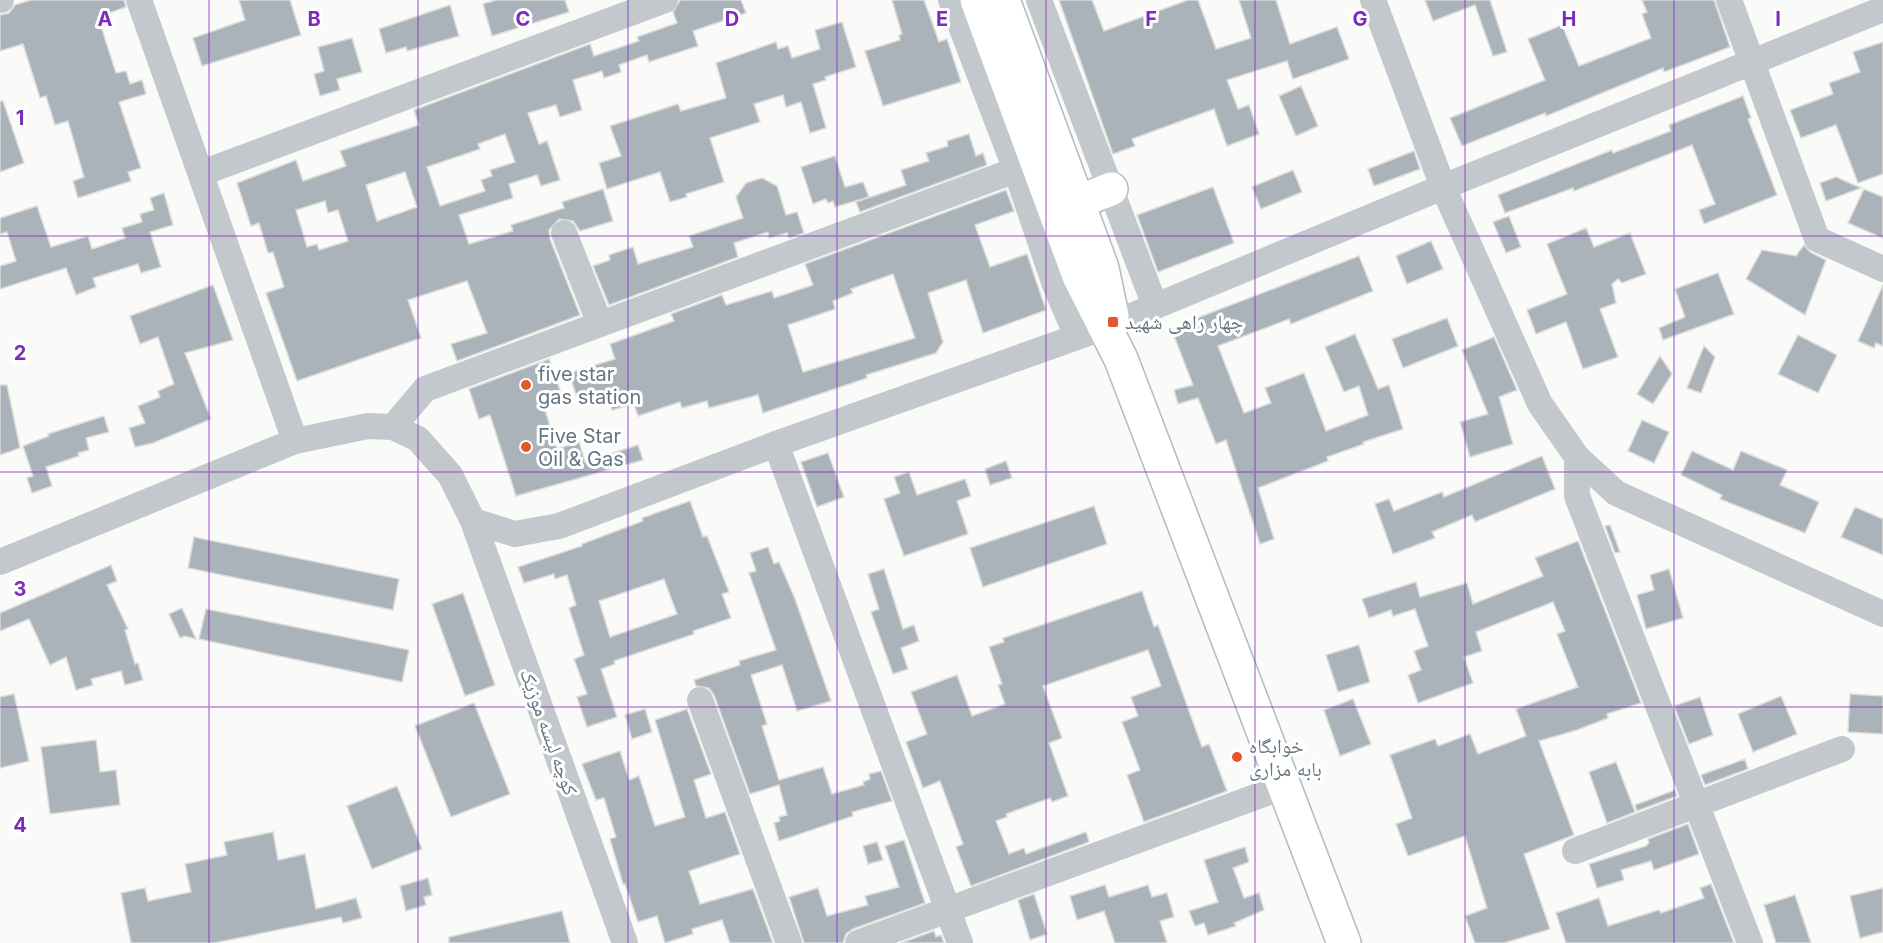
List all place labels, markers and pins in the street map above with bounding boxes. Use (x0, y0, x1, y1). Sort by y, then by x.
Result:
place label: چهار راهی شهید (1125, 310, 1243, 334)
marker: چهار راهی شهید (1106, 315, 1120, 329)
place label: five star gas station (538, 362, 641, 409)
marker: five star gas station (519, 378, 533, 392)
place label: Five Star Oil & Gas (538, 424, 624, 471)
marker: Five Star Oil & Gas (519, 440, 533, 454)
place label: خوابگاه بابه مزاری (1249, 734, 1322, 781)
marker: خوابگاه بابه مزاری (1230, 750, 1244, 764)

